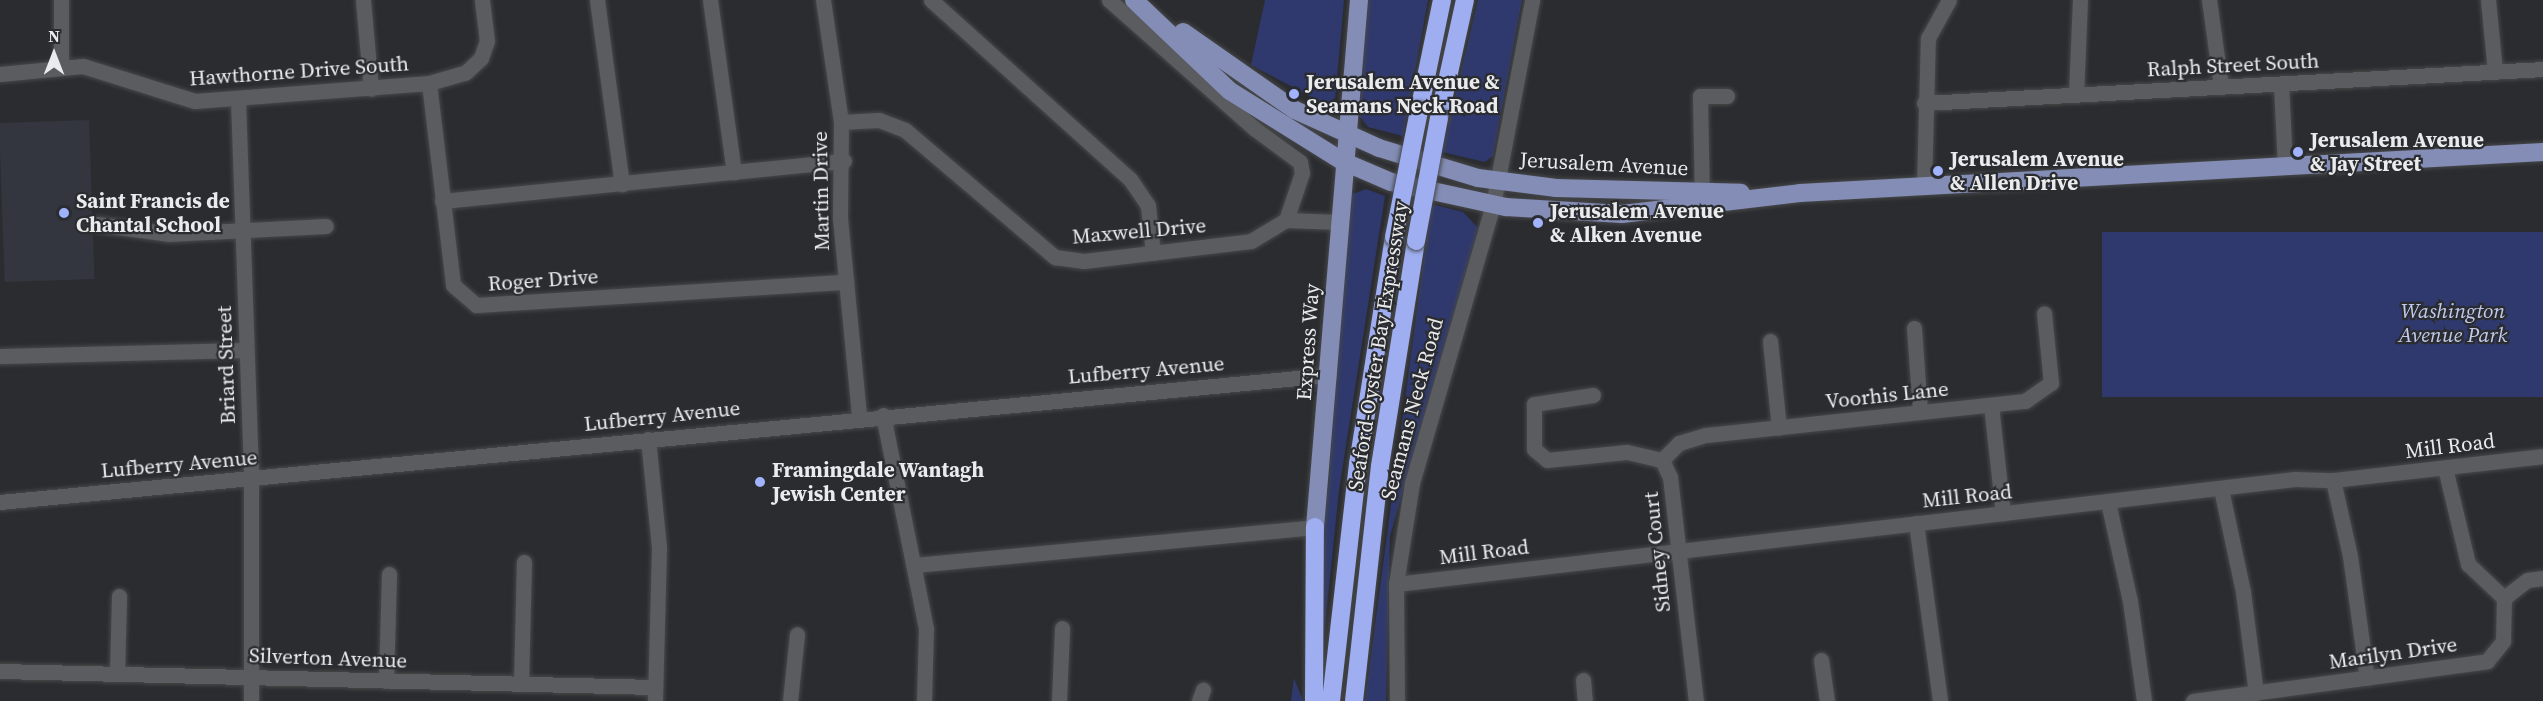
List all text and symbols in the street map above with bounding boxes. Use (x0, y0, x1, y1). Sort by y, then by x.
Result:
north arrow (24, 24, 84, 84)
text: N (48, 25, 60, 47)
street label: Ralph Street South (2146, 48, 2320, 82)
street label: Hawthorne Drive South (188, 51, 410, 91)
place label: Jerusalem Avenue & Seamans Neck Road (1306, 69, 1500, 119)
marker: Jerusalem Avenue & Seamans Neck Road (1287, 87, 1301, 101)
place label: Jerusalem Avenue & Jay Street (2310, 127, 2484, 177)
street label: Martin Drive (807, 131, 835, 251)
marker: Jerusalem Avenue & Jay Street (2291, 145, 2305, 159)
place label: Jerusalem Avenue & Allen Drive (1950, 146, 2124, 196)
street label: Jerusalem Avenue (1519, 147, 1689, 181)
marker: Jerusalem Avenue & Allen Drive (1931, 164, 1945, 178)
place label: Saint Francis de Chantal School (76, 188, 230, 238)
place label: Jerusalem Avenue & Alken Avenue (1550, 198, 1724, 248)
street label: Seaford-Oyster Bay Expressway (1343, 199, 1413, 493)
marker: Saint Francis de Chantal School (57, 206, 71, 220)
street label: Maxwell Drive (1071, 213, 1207, 249)
marker: Jerusalem Avenue & Alken Avenue (1531, 216, 1545, 230)
street label: Roger Drive (487, 264, 599, 296)
street label: Express Way (1291, 282, 1325, 402)
park label: Washington Avenue Park (2399, 298, 2507, 348)
street label: Briard Street (211, 305, 241, 425)
street label: Seamans Neck Road (1376, 315, 1448, 503)
street label: Lufberry Avenue (1067, 351, 1225, 389)
street label: Voorhis Lane (1824, 376, 1950, 414)
street label: Lufberry Avenue (583, 395, 741, 437)
street label: Mill Road (2404, 428, 2496, 464)
street label: Lufberry Avenue (100, 445, 258, 483)
place label: Framingdale Wantagh Jewish Center (772, 457, 985, 507)
marker: Framingdale Wantagh Jewish Center (753, 475, 767, 489)
street label: Mill Road (1921, 479, 2013, 513)
street label: Sidney Court (1638, 491, 1676, 613)
street label: Mill Road (1438, 534, 1530, 570)
street label: Marilyn Drive (2327, 632, 2459, 674)
street label: Silverton Avenue (249, 643, 407, 673)

